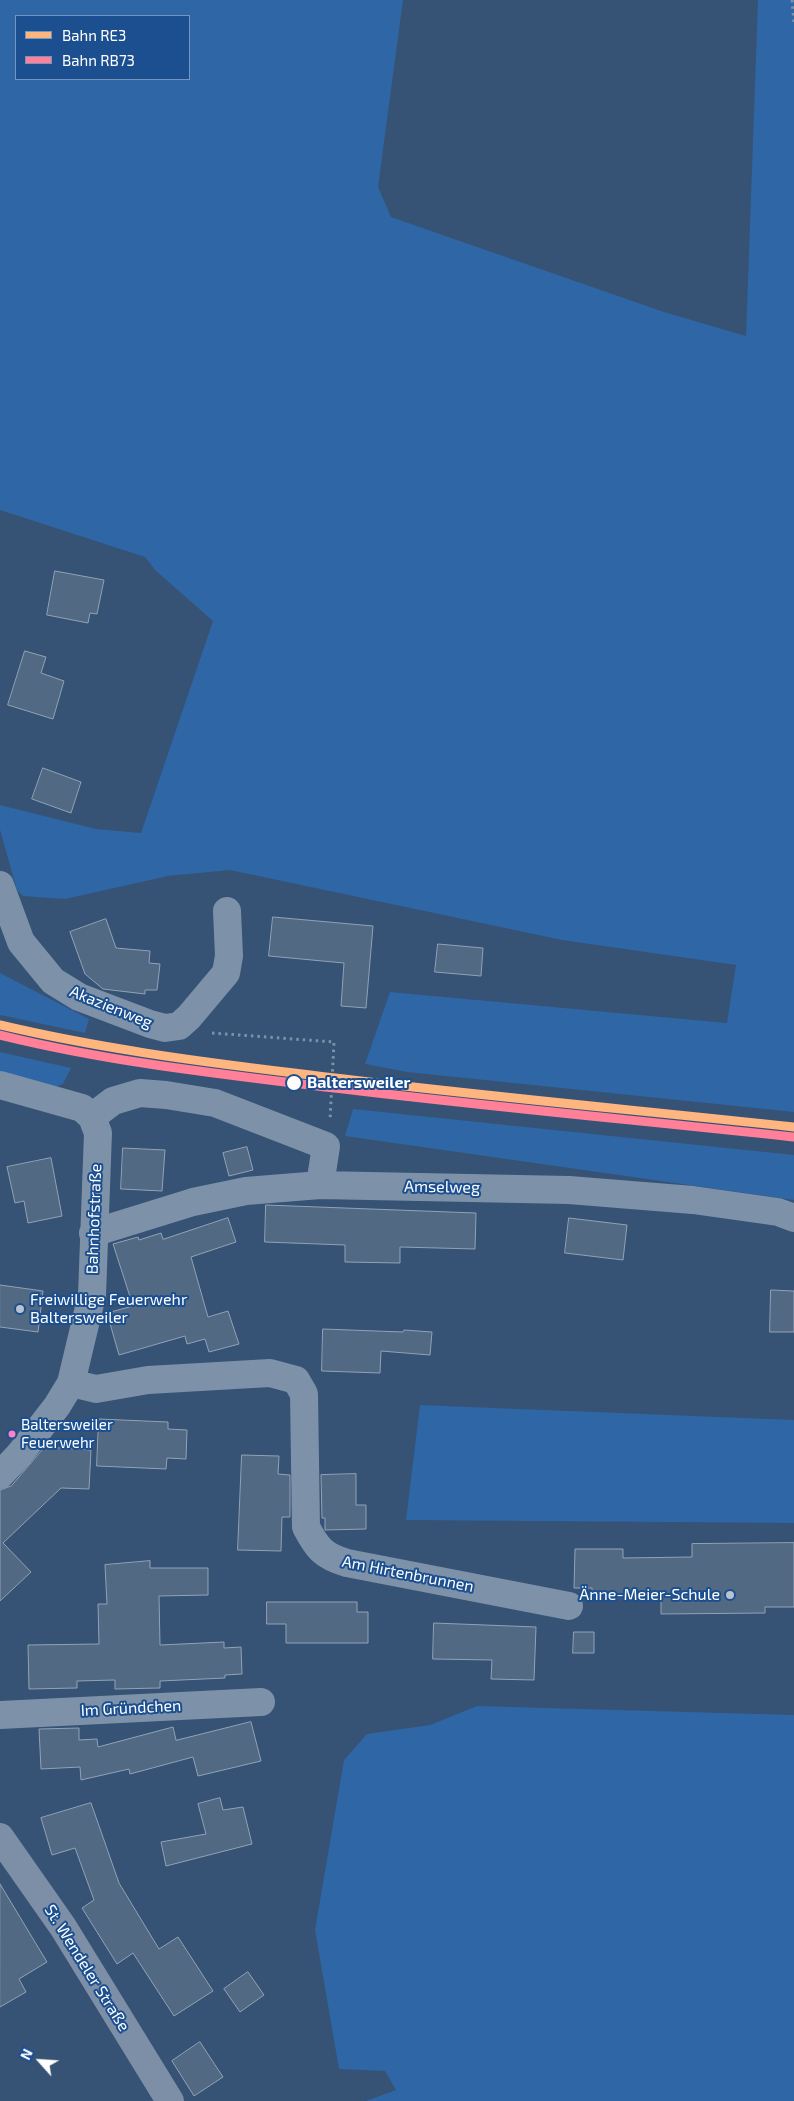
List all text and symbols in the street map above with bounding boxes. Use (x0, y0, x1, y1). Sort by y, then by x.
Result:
legend (15, 15, 190, 80)
text: Bahn RE3 (62, 26, 126, 44)
text: Bahn RB73 (62, 51, 135, 69)
street label: Akazienweg (67, 982, 155, 1032)
place label: Baltersweiler (307, 1073, 410, 1093)
marker: Baltersweiler (285, 1074, 303, 1092)
street label: Bahnhofstraße (82, 1163, 106, 1275)
street label: Amselweg (404, 1177, 480, 1197)
place label: Freiwillige Feuerwehr Baltersweiler (30, 1290, 187, 1328)
marker: Freiwillige Feuerwehr Baltersweiler (14, 1303, 26, 1315)
place label: Baltersweiler Feuerwehr (21, 1416, 113, 1451)
marker: Baltersweiler Feuerwehr (7, 1429, 17, 1439)
street label: Am Hirtenbrunnen (341, 1552, 475, 1596)
place label: Änne-Meier-Schule (579, 1585, 720, 1605)
marker: Änne-Meier-Schule (724, 1589, 736, 1601)
street label: Im Gründchen (80, 1696, 182, 1720)
street label: St. Wendeler Straße (40, 1901, 134, 2035)
north arrow (15, 2036, 65, 2086)
text: N (16, 2046, 36, 2062)

